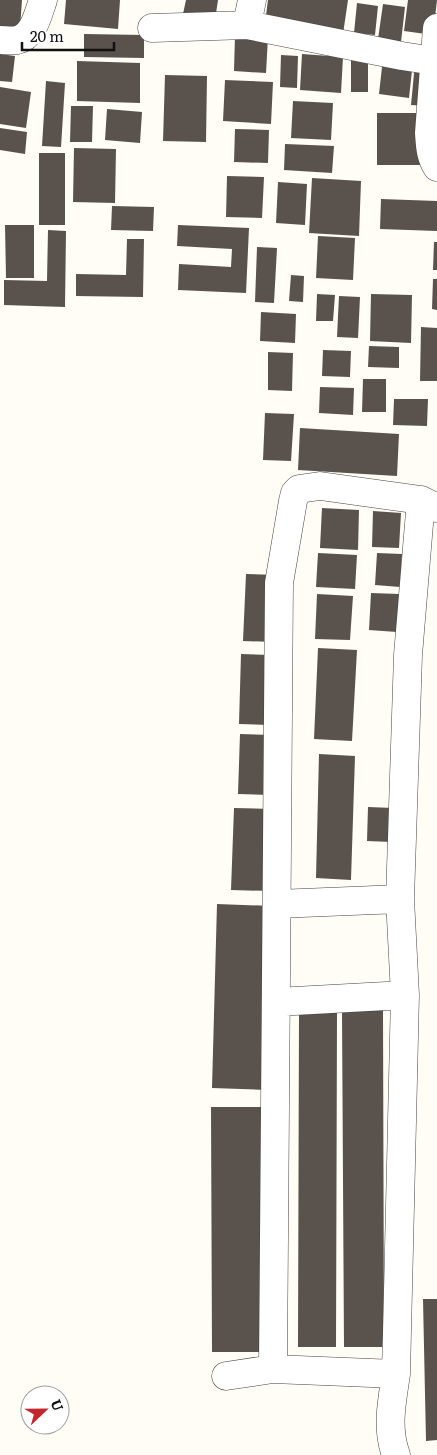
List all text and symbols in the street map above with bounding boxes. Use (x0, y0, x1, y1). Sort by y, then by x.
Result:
scale bar (22, 20, 115, 52)
text: 20 m (30, 24, 64, 47)
north arrow (20, 1385, 70, 1435)
text: U (47, 1396, 69, 1414)

